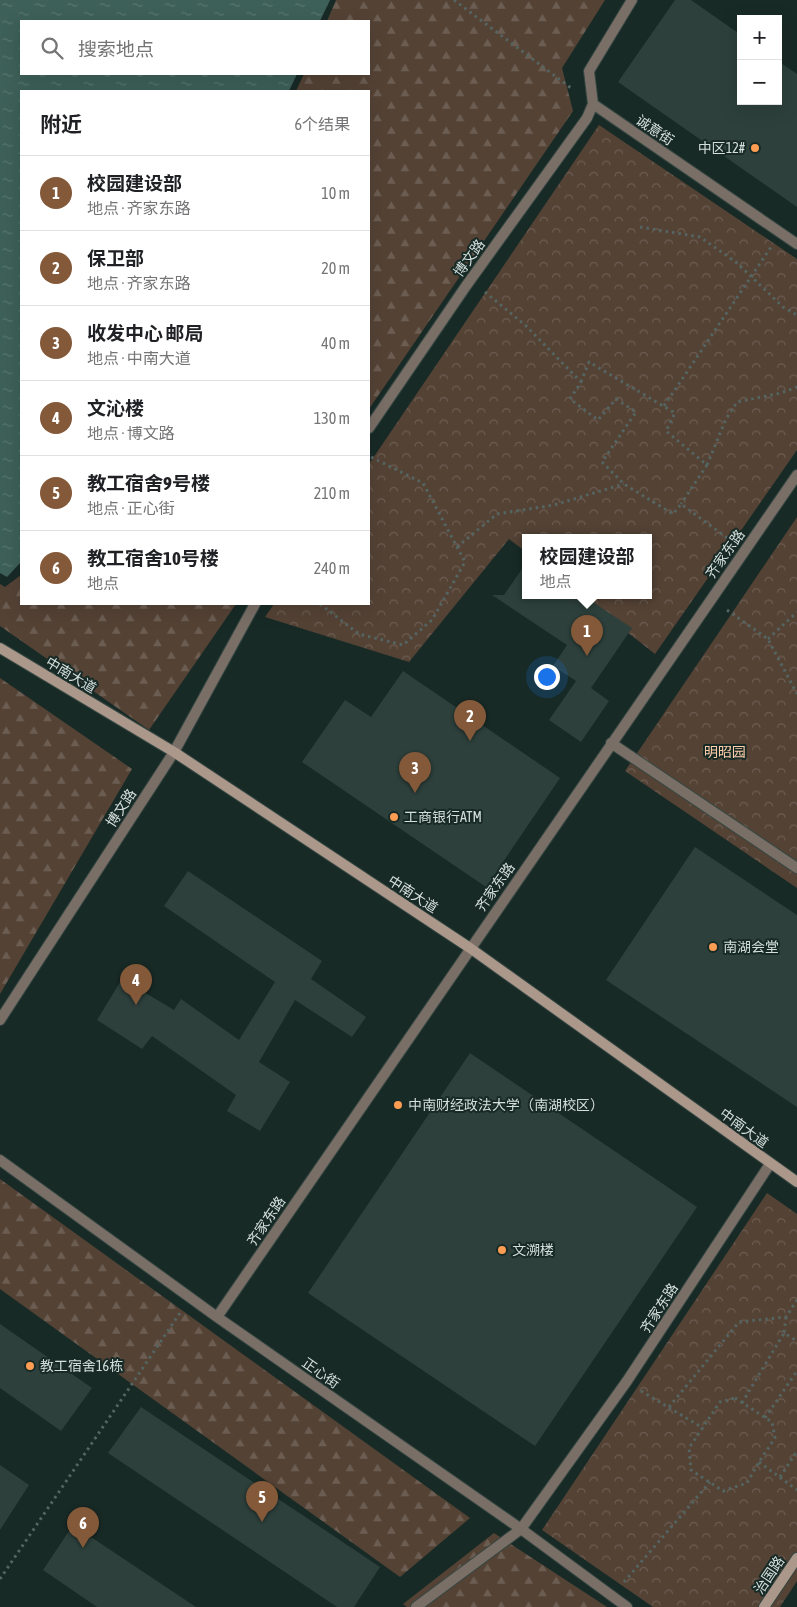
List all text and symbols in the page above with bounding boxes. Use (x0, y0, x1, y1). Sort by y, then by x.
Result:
map controls (737, 15, 782, 105)
button: + (737, 15, 782, 60)
search box (20, 20, 370, 75)
icon: search (38, 34, 66, 62)
text: 搜索地点 (78, 38, 154, 60)
button: − (737, 60, 782, 105)
text: 附近 (40, 112, 82, 136)
street label: 诚意街 (633, 112, 677, 148)
text: 6个结果 (294, 115, 350, 133)
place label: 中区12# (698, 140, 746, 156)
marker: 中区12# (749, 142, 761, 154)
text: 校园建设部 (87, 172, 182, 194)
text: 1 (52, 184, 60, 202)
text: 10 m (321, 184, 350, 202)
text: 地点 · 齐家东路 (87, 199, 191, 217)
street label: 博文路 (450, 236, 488, 280)
text: 保卫部 (87, 247, 144, 269)
text: 2 (52, 259, 60, 277)
text: 20 m (321, 259, 350, 277)
text: 地点 · 齐家东路 (87, 274, 191, 292)
text: 收发中心 邮局 (87, 322, 204, 344)
text: 3 (52, 334, 60, 352)
text: 40 m (321, 334, 350, 352)
text: 地点 · 中南大道 (87, 349, 191, 367)
text: 文沁楼 (87, 397, 144, 419)
text: 4 (52, 409, 60, 427)
text: 130 m (314, 409, 350, 427)
text: 地点 · 博文路 (87, 424, 175, 442)
text: 教工宿舍9号楼 (87, 472, 210, 494)
text: 5 (52, 484, 60, 502)
text: 210 m (314, 484, 350, 502)
text: 地点 · 正心街 (87, 499, 175, 517)
street label: 齐家东路 (702, 526, 748, 582)
popup (522, 534, 652, 599)
text: 校园建设部 (539, 545, 635, 567)
text: 教工宿舍10号楼 (87, 547, 219, 569)
text: 6 (52, 559, 60, 577)
text: 240 m (314, 559, 350, 577)
text: 地点 (539, 572, 572, 590)
text: 地点 (87, 574, 119, 592)
pin: 1 (571, 615, 603, 656)
street label: 中南大道 (43, 654, 99, 696)
your location (534, 664, 560, 690)
pin: 2 (454, 700, 486, 741)
park label: 明昭园 (704, 744, 746, 760)
pin: 3 (399, 752, 431, 793)
street label: 博文路 (103, 786, 139, 830)
place label: 工商银行ATM (404, 809, 482, 825)
marker: 工商银行ATM (388, 811, 400, 823)
street label: 齐家东路 (472, 859, 518, 915)
street label: 中南大道 (385, 872, 441, 916)
place label: 南湖会堂 (723, 939, 779, 955)
marker: 南湖会堂 (707, 941, 719, 953)
pin: 4 (120, 964, 152, 1005)
place label: 中南财经政法大学（南湖校区） (408, 1097, 604, 1113)
marker: 中南财经政法大学（南湖校区） (392, 1099, 404, 1111)
street label: 中南大道 (717, 1105, 771, 1151)
street label: 齐家东路 (244, 1193, 288, 1249)
place label: 文溯楼 (512, 1242, 554, 1258)
marker: 文溯楼 (496, 1244, 508, 1256)
street label: 齐家东路 (637, 1280, 681, 1336)
street label: 正心街 (299, 1354, 343, 1392)
place label: 教工宿舍16栋 (40, 1358, 123, 1374)
marker: 教工宿舍16栋 (24, 1360, 36, 1372)
pin: 5 (246, 1481, 278, 1522)
pin: 6 (67, 1507, 99, 1548)
street label: 治国路 (751, 1553, 787, 1597)

